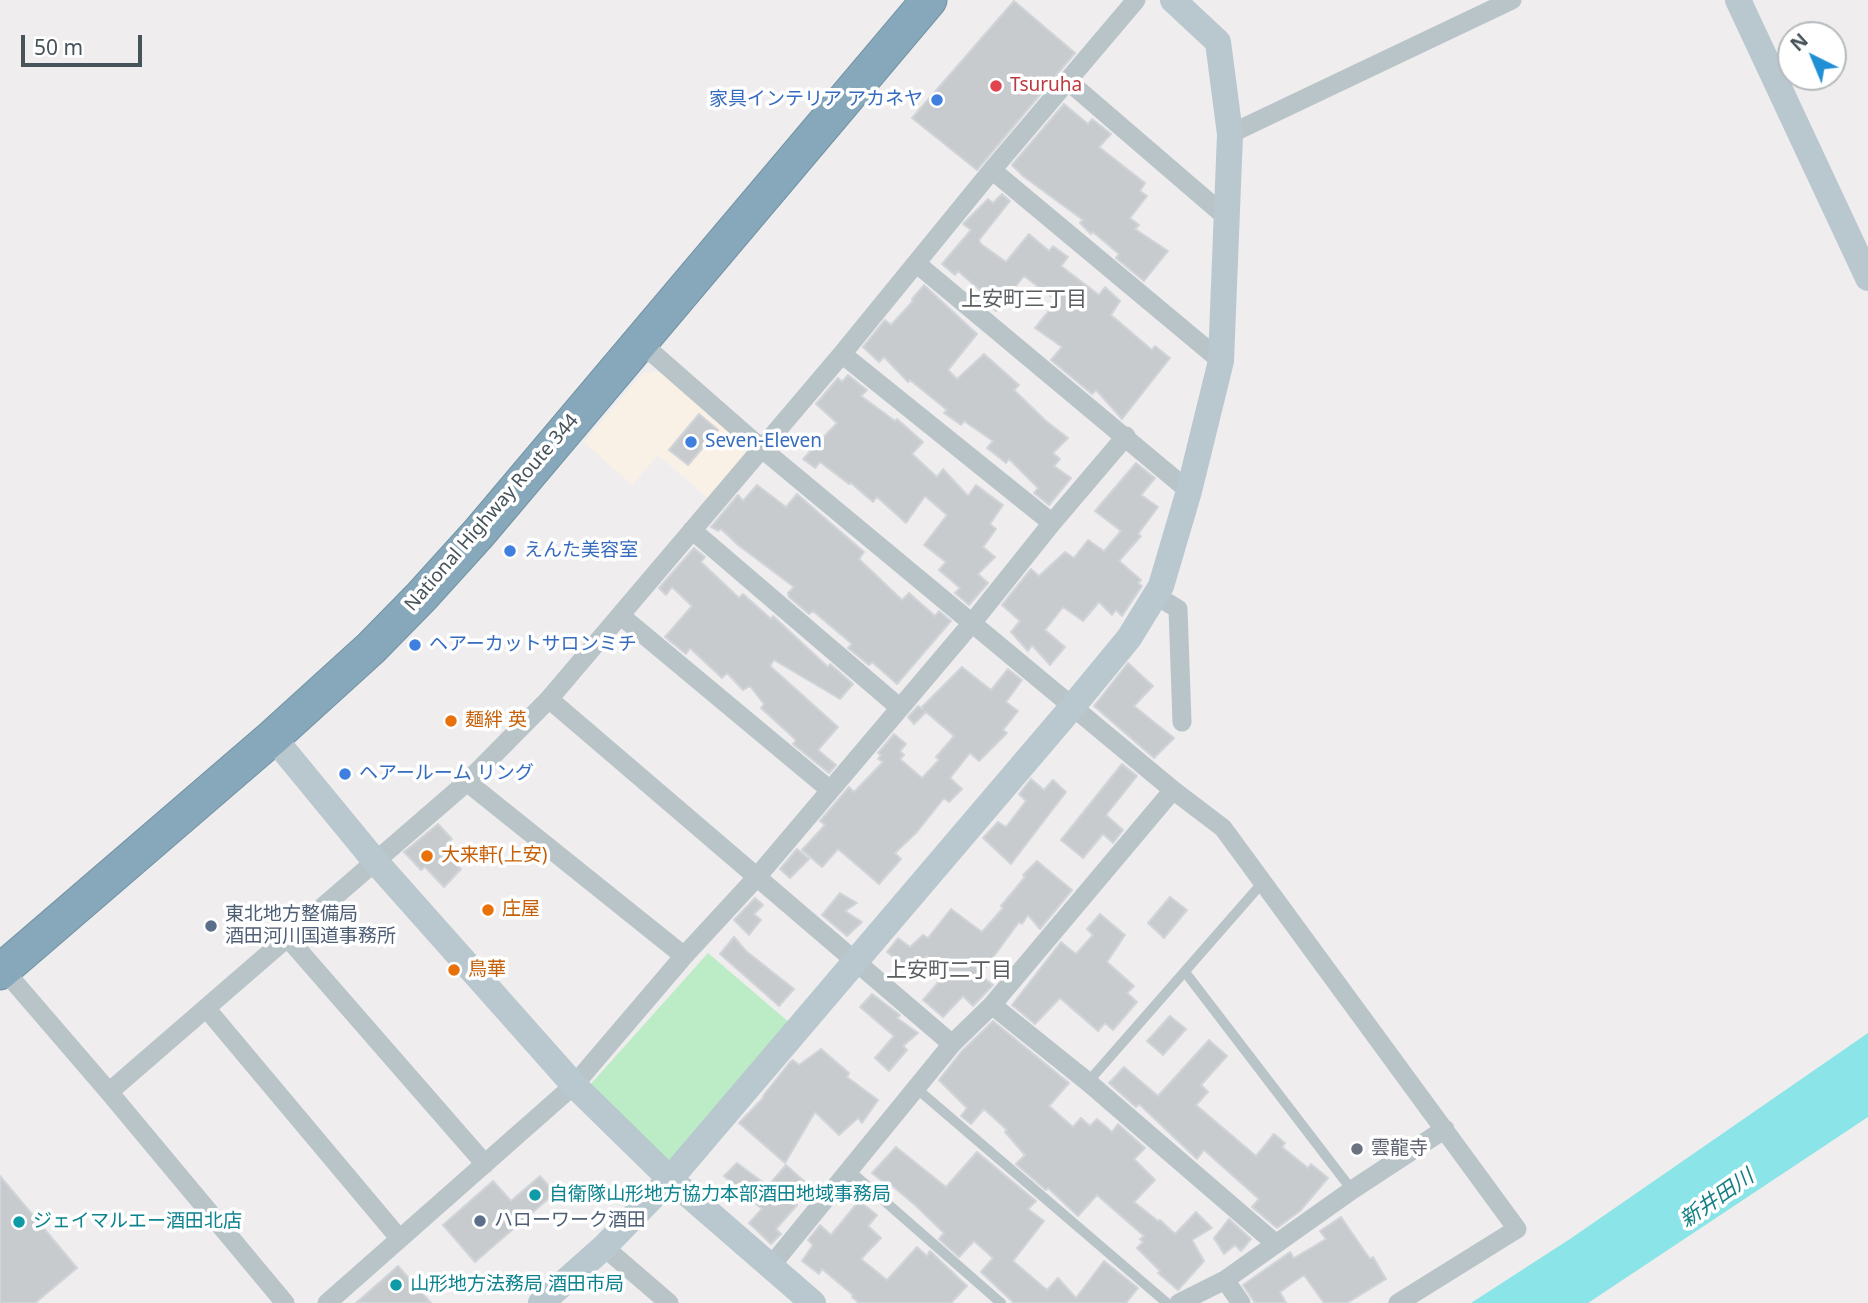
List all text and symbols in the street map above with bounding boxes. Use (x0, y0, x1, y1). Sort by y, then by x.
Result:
scale bar (24, 21, 145, 65)
north arrow (1777, 21, 1847, 91)
text: N (1785, 27, 1814, 57)
text: 50 m (34, 33, 83, 61)
place label: Tsuruha (1010, 75, 1082, 97)
marker: Tsuruha (988, 78, 1004, 94)
place label: 家具インテリア アカネヤ (709, 89, 923, 111)
marker: 家具インテリア アカネヤ (929, 92, 945, 108)
district label: 上安町三丁目 (961, 287, 1087, 313)
street label: National Highway Route 344 (400, 410, 584, 616)
place label: Seven-Eleven (705, 431, 822, 453)
marker: Seven-Eleven (683, 434, 699, 450)
place label: えんた美容室 (524, 540, 638, 562)
marker: えんた美容室 (502, 543, 518, 559)
place label: ヘアーカットサロンミチ (429, 634, 637, 656)
marker: ヘアーカットサロンミチ (407, 637, 423, 653)
place label: 麺絆 英 (465, 710, 527, 732)
marker: 麺絆 英 (443, 713, 459, 729)
place label: ヘアールーム リング (359, 763, 534, 785)
marker: ヘアールーム リング (337, 766, 353, 782)
place label: 大来軒(上安) (441, 845, 547, 867)
marker: 大来軒(上安) (419, 848, 435, 864)
place label: 庄屋 (502, 899, 540, 921)
marker: 庄屋 (480, 902, 496, 918)
place label: 東北地方整備局 酒田河川国道事務所 (225, 904, 396, 948)
marker: 東北地方整備局 酒田河川国道事務所 (203, 918, 219, 934)
district label: 上安町二丁目 (886, 958, 1012, 984)
place label: 鳥華 (468, 959, 506, 981)
marker: 鳥華 (446, 962, 462, 978)
place label: 雲龍寺 (1371, 1138, 1428, 1160)
marker: 雲龍寺 (1349, 1141, 1365, 1157)
water label: 新井田川 (1675, 1165, 1759, 1233)
place label: 自衛隊山形地方協力本部酒田地域事務局 (549, 1184, 891, 1206)
marker: 自衛隊山形地方協力本部酒田地域事務局 (527, 1187, 543, 1203)
place label: ハローワーク酒田 (494, 1210, 646, 1232)
place label: ジェイマルエー酒田北店 (33, 1211, 242, 1233)
marker: ハローワーク酒田 (472, 1213, 488, 1229)
marker: ジェイマルエー酒田北店 (11, 1214, 27, 1230)
place label: 山形地方法務局 酒田市局 (410, 1274, 624, 1296)
marker: 山形地方法務局 酒田市局 (388, 1277, 404, 1293)

